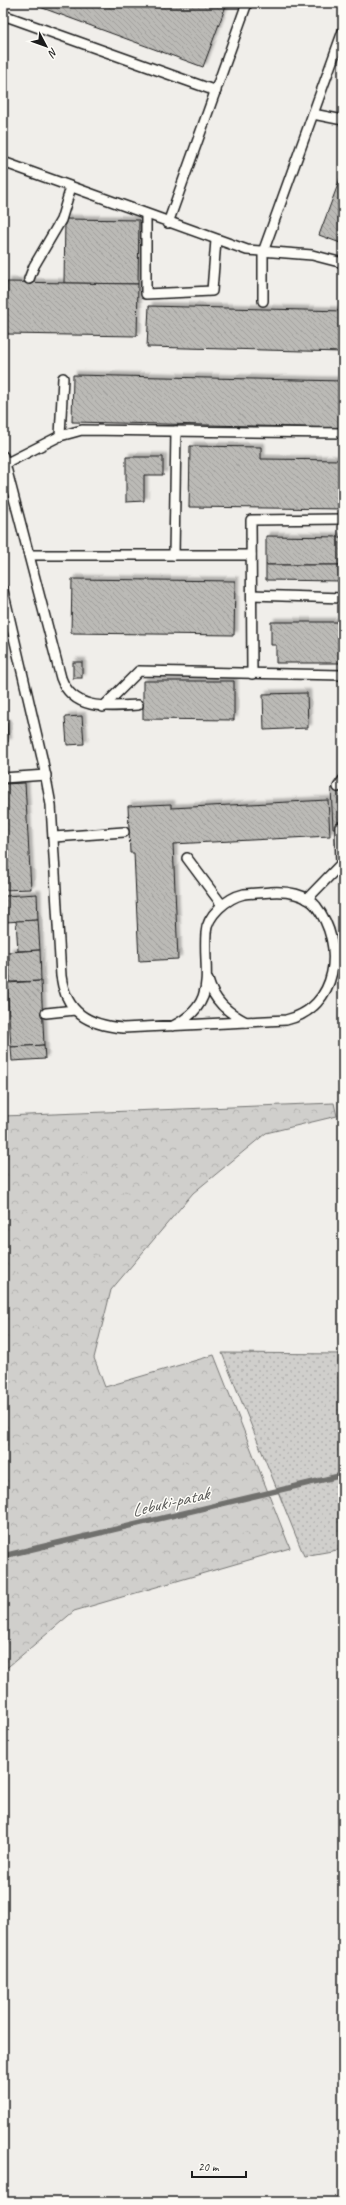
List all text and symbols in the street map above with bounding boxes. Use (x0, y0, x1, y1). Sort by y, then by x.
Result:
north arrow (26, 26, 66, 66)
text: N (45, 45, 61, 61)
water label: Lebuki-patak (129, 1482, 214, 1522)
scale bar (192, 2153, 246, 2179)
text: 20 m (198, 2159, 220, 2175)

